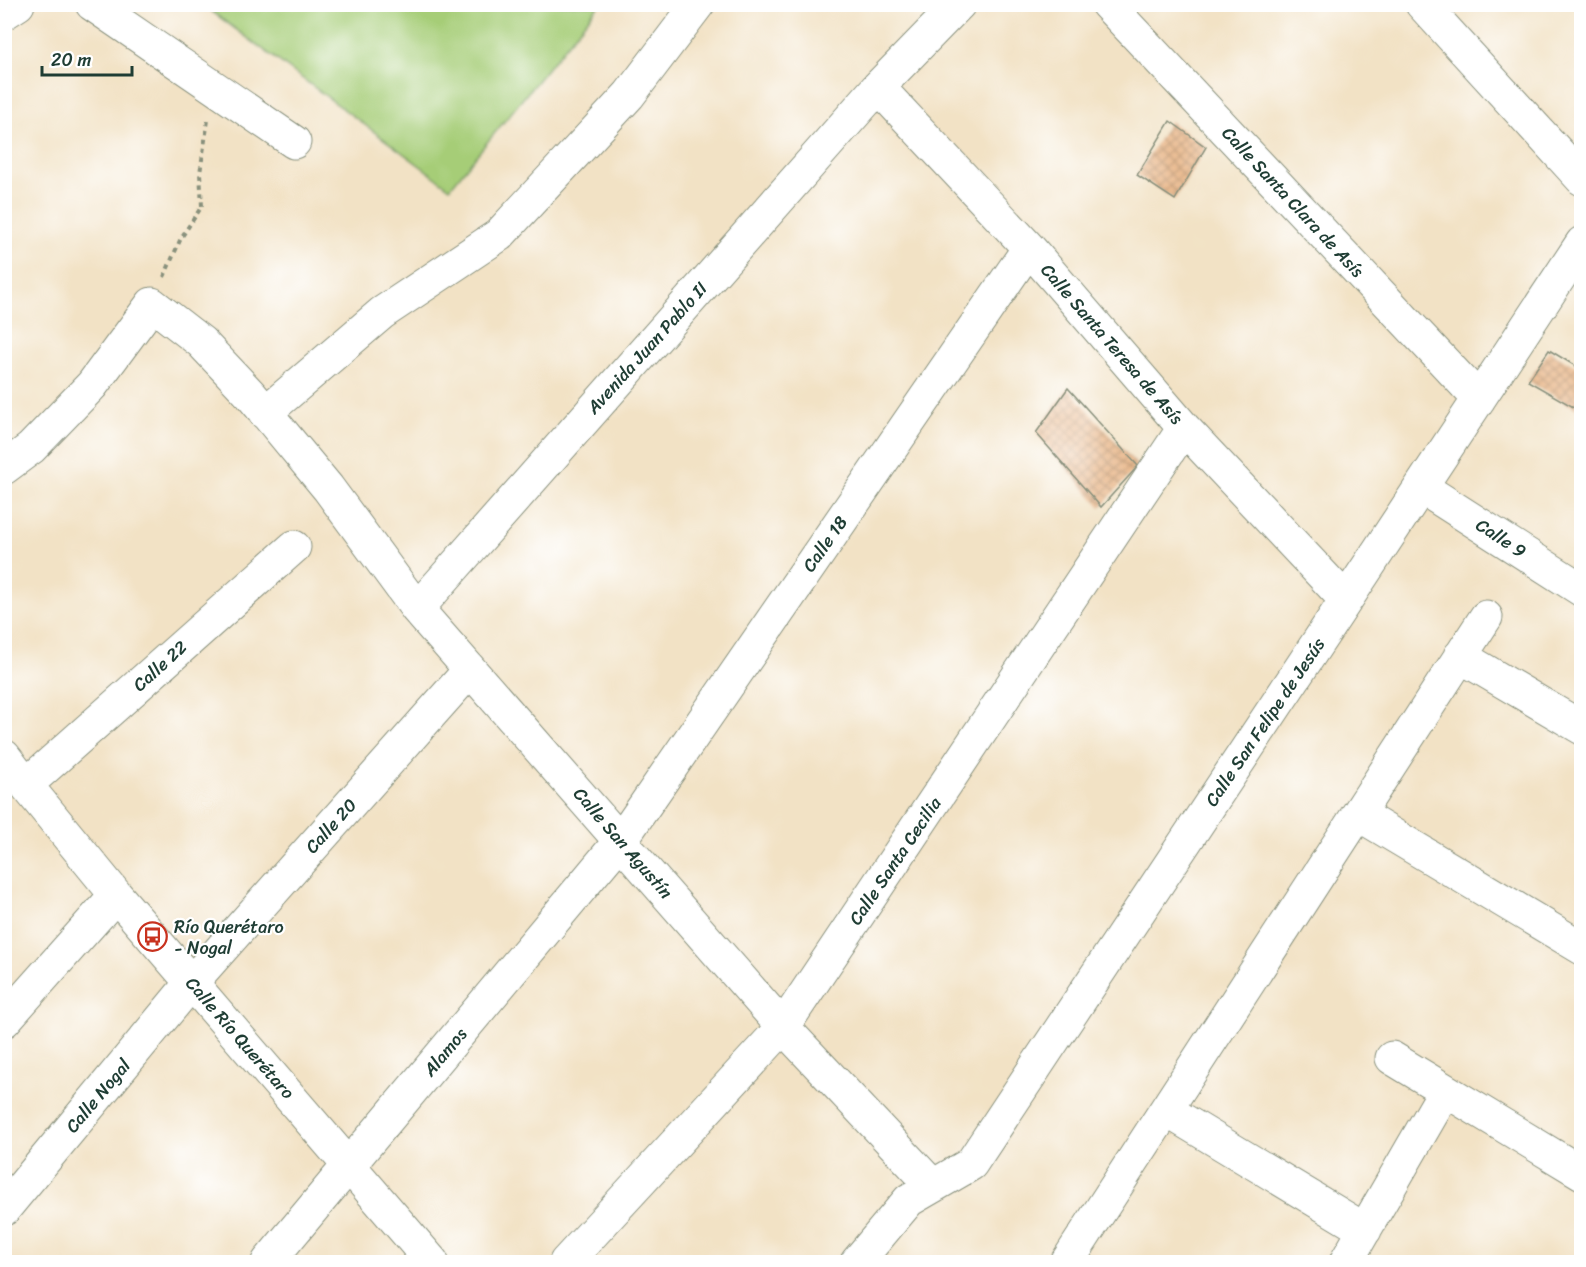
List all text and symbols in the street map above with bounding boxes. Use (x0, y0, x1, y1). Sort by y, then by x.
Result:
scale bar (42, 39, 132, 77)
text: 20 m (51, 44, 91, 76)
street label: Calle Santa Clara de Asís (1214, 119, 1373, 286)
street label: Calle Santa Teresa de Asís (1032, 256, 1192, 433)
street label: Avenida Juan Pablo II (578, 274, 716, 422)
street label: Calle 18 (794, 509, 856, 579)
street label: Calle 9 (1469, 509, 1533, 567)
street label: Calle San Felipe de Jesús (1196, 630, 1334, 813)
street label: Calle 22 (125, 632, 195, 700)
street label: Calle San Agustín (565, 780, 681, 907)
street label: Calle Santa Cecilia (840, 789, 951, 932)
street label: Calle 20 (297, 791, 365, 861)
place label: Río Querétaro - Nogal (174, 911, 284, 964)
bus stop icon: Río Querétaro - Nogal (137, 921, 169, 953)
street label: Calle Río Querétaro (177, 969, 303, 1107)
street label: Alamos (414, 1020, 476, 1085)
street label: Calle Nogal (57, 1051, 140, 1140)

